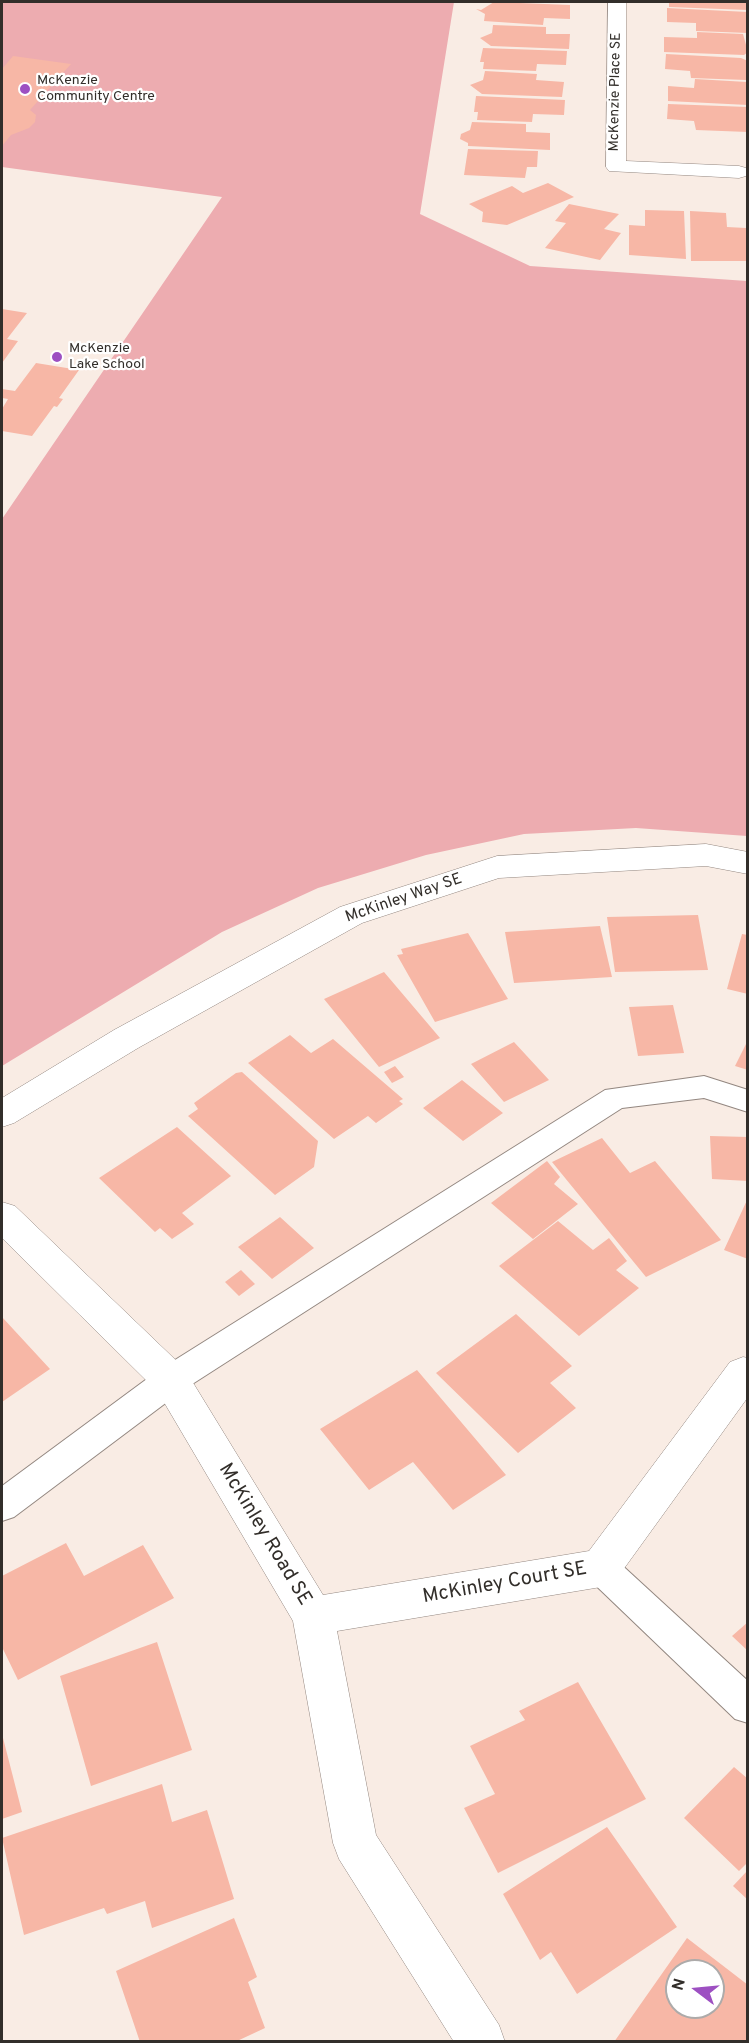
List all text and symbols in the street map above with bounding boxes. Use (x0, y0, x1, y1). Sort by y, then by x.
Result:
street label: McKenzie Place SE (607, 32, 625, 152)
place label: McKenzie Community Centre (37, 73, 155, 106)
marker: McKenzie Community Centre (18, 82, 32, 96)
place label: McKenzie Lake School (69, 341, 145, 374)
marker: McKenzie Lake School (50, 350, 64, 364)
street label: McKinley Way SE (343, 870, 465, 928)
street label: McKinley Road SE (212, 1460, 316, 1610)
street label: McKinley Court SE (421, 1558, 589, 1610)
north arrow (665, 1959, 725, 2019)
text: N (668, 1976, 691, 1993)

